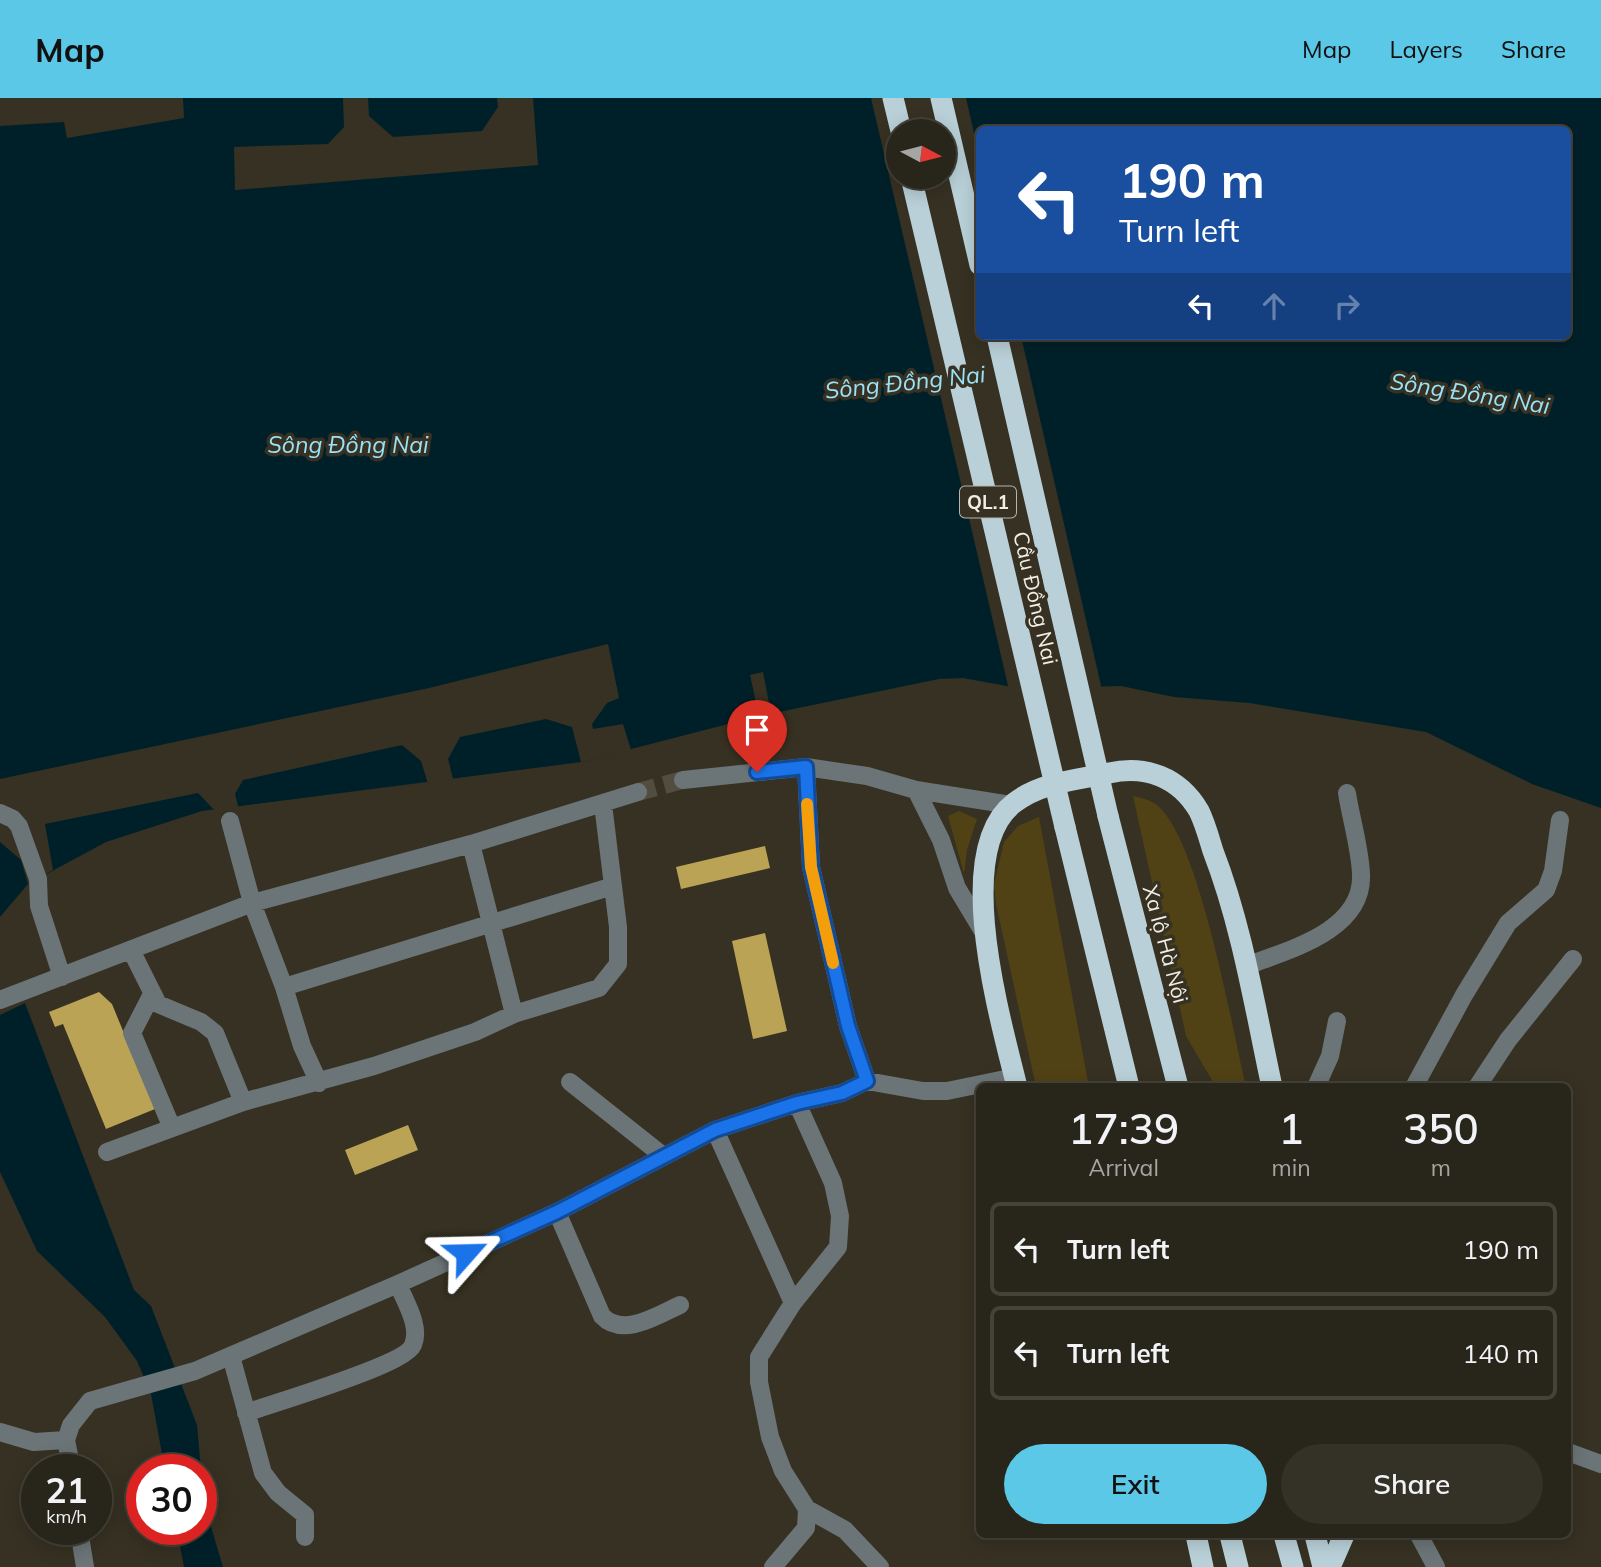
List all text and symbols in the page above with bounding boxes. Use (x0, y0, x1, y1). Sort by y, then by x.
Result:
text: Map (35, 29, 105, 70)
text: Map (1302, 34, 1351, 64)
text: Layers (1389, 34, 1463, 64)
text: Share (1501, 34, 1566, 64)
north arrow (886, 119, 956, 189)
map controls (886, 119, 956, 189)
text: 190 m (1119, 149, 1265, 210)
icon: left (1004, 154, 1095, 245)
text: Turn left (1119, 210, 1239, 250)
icon: left (1182, 287, 1220, 325)
icon: ahead (1255, 287, 1293, 325)
icon: right (1328, 287, 1366, 325)
water label: Sông Đồng Nai (823, 359, 987, 405)
water label: Sông Đồng Nai (1388, 366, 1552, 420)
water label: Sông Đồng Nai (268, 430, 429, 459)
road number: QL.1 (960, 486, 1016, 518)
street label: Cầu Đồng Nai (1008, 529, 1064, 667)
pin (727, 700, 787, 772)
icon: arrive (738, 711, 776, 749)
street label: Xa lộ Hà Nội (1138, 882, 1194, 1006)
text: 17:39 (1068, 1102, 1179, 1155)
text: 1 (1278, 1102, 1304, 1155)
text: 350 (1403, 1102, 1479, 1155)
text: Arrival (1089, 1153, 1159, 1182)
text: min (1271, 1153, 1311, 1182)
text: m (1431, 1153, 1451, 1182)
position arrow (429, 1216, 503, 1290)
icon: left (1008, 1230, 1046, 1268)
text: Turn left (1067, 1233, 1169, 1266)
text: 190 m (1463, 1233, 1539, 1266)
icon: left (1008, 1334, 1046, 1372)
text: Turn left (1067, 1337, 1169, 1370)
text: 140 m (1463, 1337, 1539, 1370)
button: Exit (1004, 1444, 1267, 1524)
button: Share (1281, 1444, 1543, 1524)
speed limit sign: 30 (126, 1454, 217, 1545)
text: 21 (45, 1468, 88, 1512)
text: km/h (46, 1505, 87, 1528)

